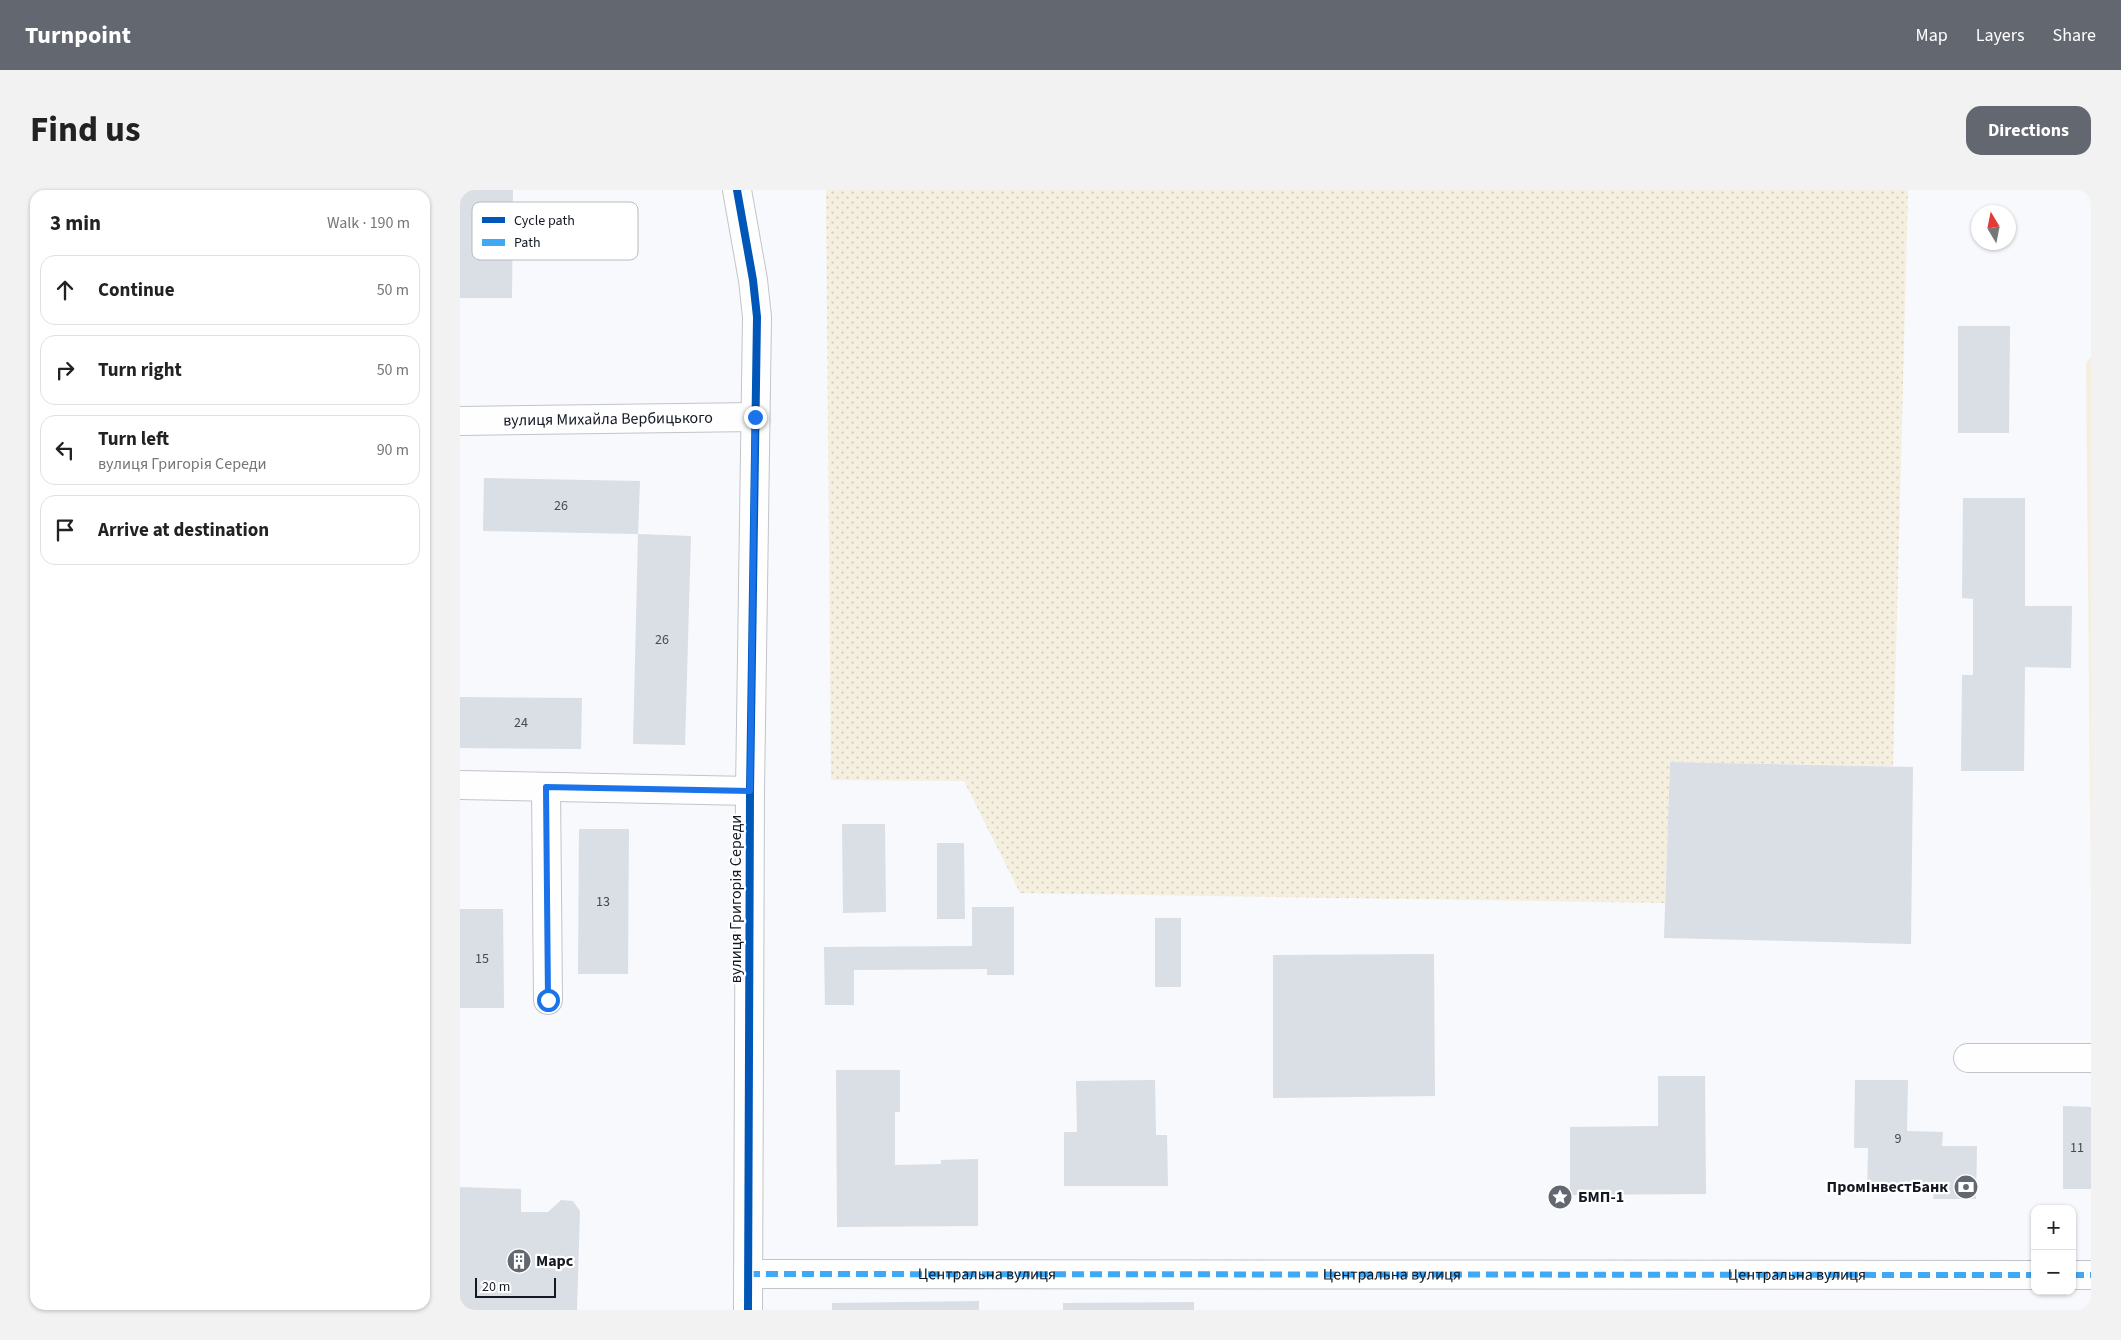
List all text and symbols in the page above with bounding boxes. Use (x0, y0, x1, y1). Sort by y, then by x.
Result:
text: Turnpoint (25, 18, 131, 53)
text: Map (1916, 23, 1948, 48)
text: Layers (1976, 23, 2025, 48)
text: Share (2053, 23, 2096, 48)
text: Find us (30, 105, 140, 155)
button: Directions (1966, 106, 2091, 155)
legend (472, 202, 638, 260)
north arrow (1971, 205, 2016, 250)
text: 3 min (50, 208, 101, 238)
text: Cycle path (514, 211, 575, 231)
text: Walk · 190 m (327, 212, 410, 234)
text: Path (514, 233, 541, 253)
icon: ahead (51, 276, 79, 304)
text: Continue (98, 277, 175, 304)
text: 50 m (377, 279, 409, 301)
icon: right (51, 356, 79, 384)
text: Turn right (98, 357, 182, 384)
text: 50 m (377, 359, 409, 381)
route end (744, 406, 767, 429)
street label: вулиця Михайла Вербицького (503, 407, 713, 431)
text: Turn left (98, 426, 169, 453)
icon: left (51, 436, 79, 464)
text: 90 m (377, 439, 409, 461)
text: вулиця Григорія Середи (98, 453, 267, 475)
house number: 26 (554, 496, 568, 516)
icon: arrive (51, 516, 79, 544)
text: Arrive at destination (98, 517, 269, 544)
house number: 26 (655, 630, 669, 650)
house number: 24 (514, 713, 528, 733)
street label: вулиця Григорія Середи (725, 815, 747, 983)
house number: 13 (596, 892, 610, 912)
house number: 15 (475, 949, 489, 969)
route start (537, 989, 560, 1012)
house number: 9 (1895, 1129, 1902, 1149)
house number: 11 (2070, 1138, 2084, 1158)
bank icon: ПромIнвестБанк (1953, 1174, 1979, 1200)
place label: ПромIнвестБанк (1827, 1176, 1948, 1198)
place icon: БМП-1 (1547, 1184, 1573, 1210)
place label: БМП-1 (1578, 1186, 1624, 1208)
map controls (2031, 1205, 2076, 1295)
button: + (2031, 1205, 2076, 1250)
building icon: Марс (506, 1248, 532, 1274)
place label: Марс (536, 1250, 574, 1272)
button: − (2031, 1250, 2076, 1295)
street label: Центральна вулиця (918, 1263, 1056, 1285)
street label: Центральна вулиця (1323, 1263, 1461, 1286)
street label: Центральна вулиця (1728, 1264, 1866, 1286)
scale bar (475, 1275, 556, 1298)
text: 20 m (482, 1277, 510, 1297)

